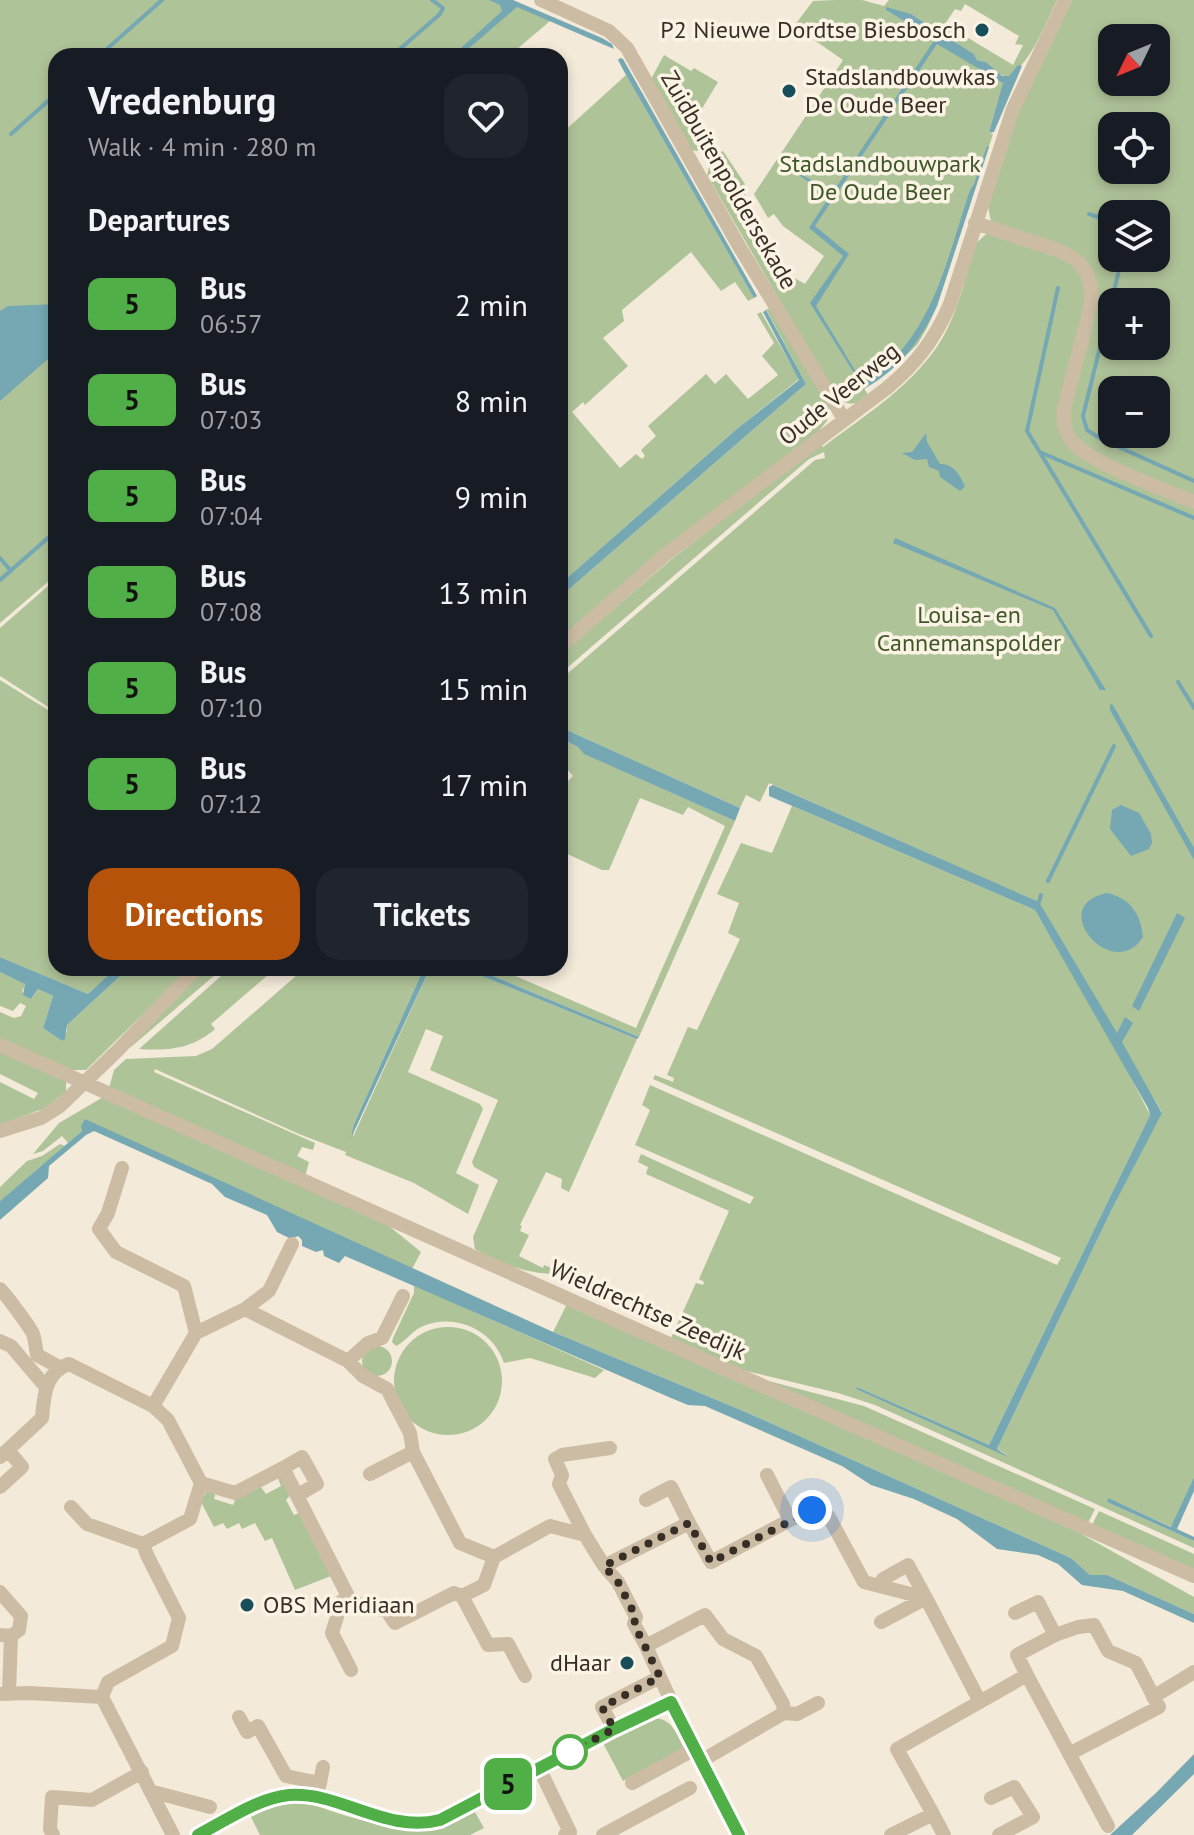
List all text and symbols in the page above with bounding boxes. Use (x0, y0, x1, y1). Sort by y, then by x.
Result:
place label: P2 Nieuwe Dordtse Biesbosch (660, 14, 966, 45)
marker: P2 Nieuwe Dordtse Biesbosch (973, 21, 991, 39)
north arrow (1098, 24, 1170, 96)
map controls (1098, 24, 1170, 448)
place label: Stadslandbouwkas De Oude Beer (805, 61, 996, 120)
street label: Zuidbuitenpoldersekade (654, 65, 805, 295)
button: heart (444, 74, 528, 158)
text: Vredenburg (88, 75, 276, 124)
marker: Stadslandbouwkas De Oude Beer (780, 82, 798, 100)
button: locate (1098, 112, 1170, 184)
text: Walk · 4 min · 280 m (88, 130, 316, 163)
park label: Stadslandbouwpark De Oude Beer (779, 148, 981, 207)
text: Departures (88, 200, 230, 239)
button: layers (1098, 200, 1170, 272)
text: Bus (200, 268, 247, 307)
text: 5 (124, 285, 140, 322)
text: 2 min (455, 285, 528, 324)
button: + (1098, 288, 1170, 360)
text: 06:57 (200, 307, 262, 340)
street label: Oude Veerweg (772, 335, 906, 452)
text: Bus (200, 364, 247, 403)
button: − (1098, 376, 1170, 448)
text: 5 (124, 381, 140, 418)
text: 8 min (455, 381, 528, 420)
text: 07:03 (200, 403, 262, 436)
text: Bus (200, 460, 247, 499)
text: 5 (124, 477, 140, 514)
text: 9 min (455, 477, 528, 516)
text: 07:04 (200, 499, 262, 532)
text: Bus (200, 556, 247, 595)
text: 5 (124, 573, 140, 610)
text: 13 min (438, 573, 528, 612)
text: 07:08 (200, 595, 262, 628)
park label: Louisa- en Cannemanspolder (877, 599, 1061, 658)
text: Bus (200, 652, 247, 691)
text: 5 (124, 669, 140, 706)
text: 15 min (438, 669, 528, 708)
text: 07:10 (200, 691, 262, 724)
text: Bus (200, 748, 247, 787)
text: 5 (124, 765, 140, 802)
text: 17 min (440, 765, 528, 804)
text: 07:12 (200, 787, 262, 820)
button: Directions (88, 868, 300, 960)
button: Tickets (316, 868, 528, 960)
street label: Wieldrechtse Zeedijk (545, 1252, 752, 1367)
your location (792, 1490, 832, 1530)
place label: OBS Meridiaan (263, 1589, 415, 1620)
marker: OBS Meridiaan (238, 1596, 256, 1614)
place label: dHaar (550, 1647, 611, 1678)
marker: dHaar (618, 1654, 636, 1672)
unlabelled marker (553, 1735, 587, 1769)
line badge: 5 (482, 1758, 534, 1810)
text: 5 (500, 1765, 516, 1802)

